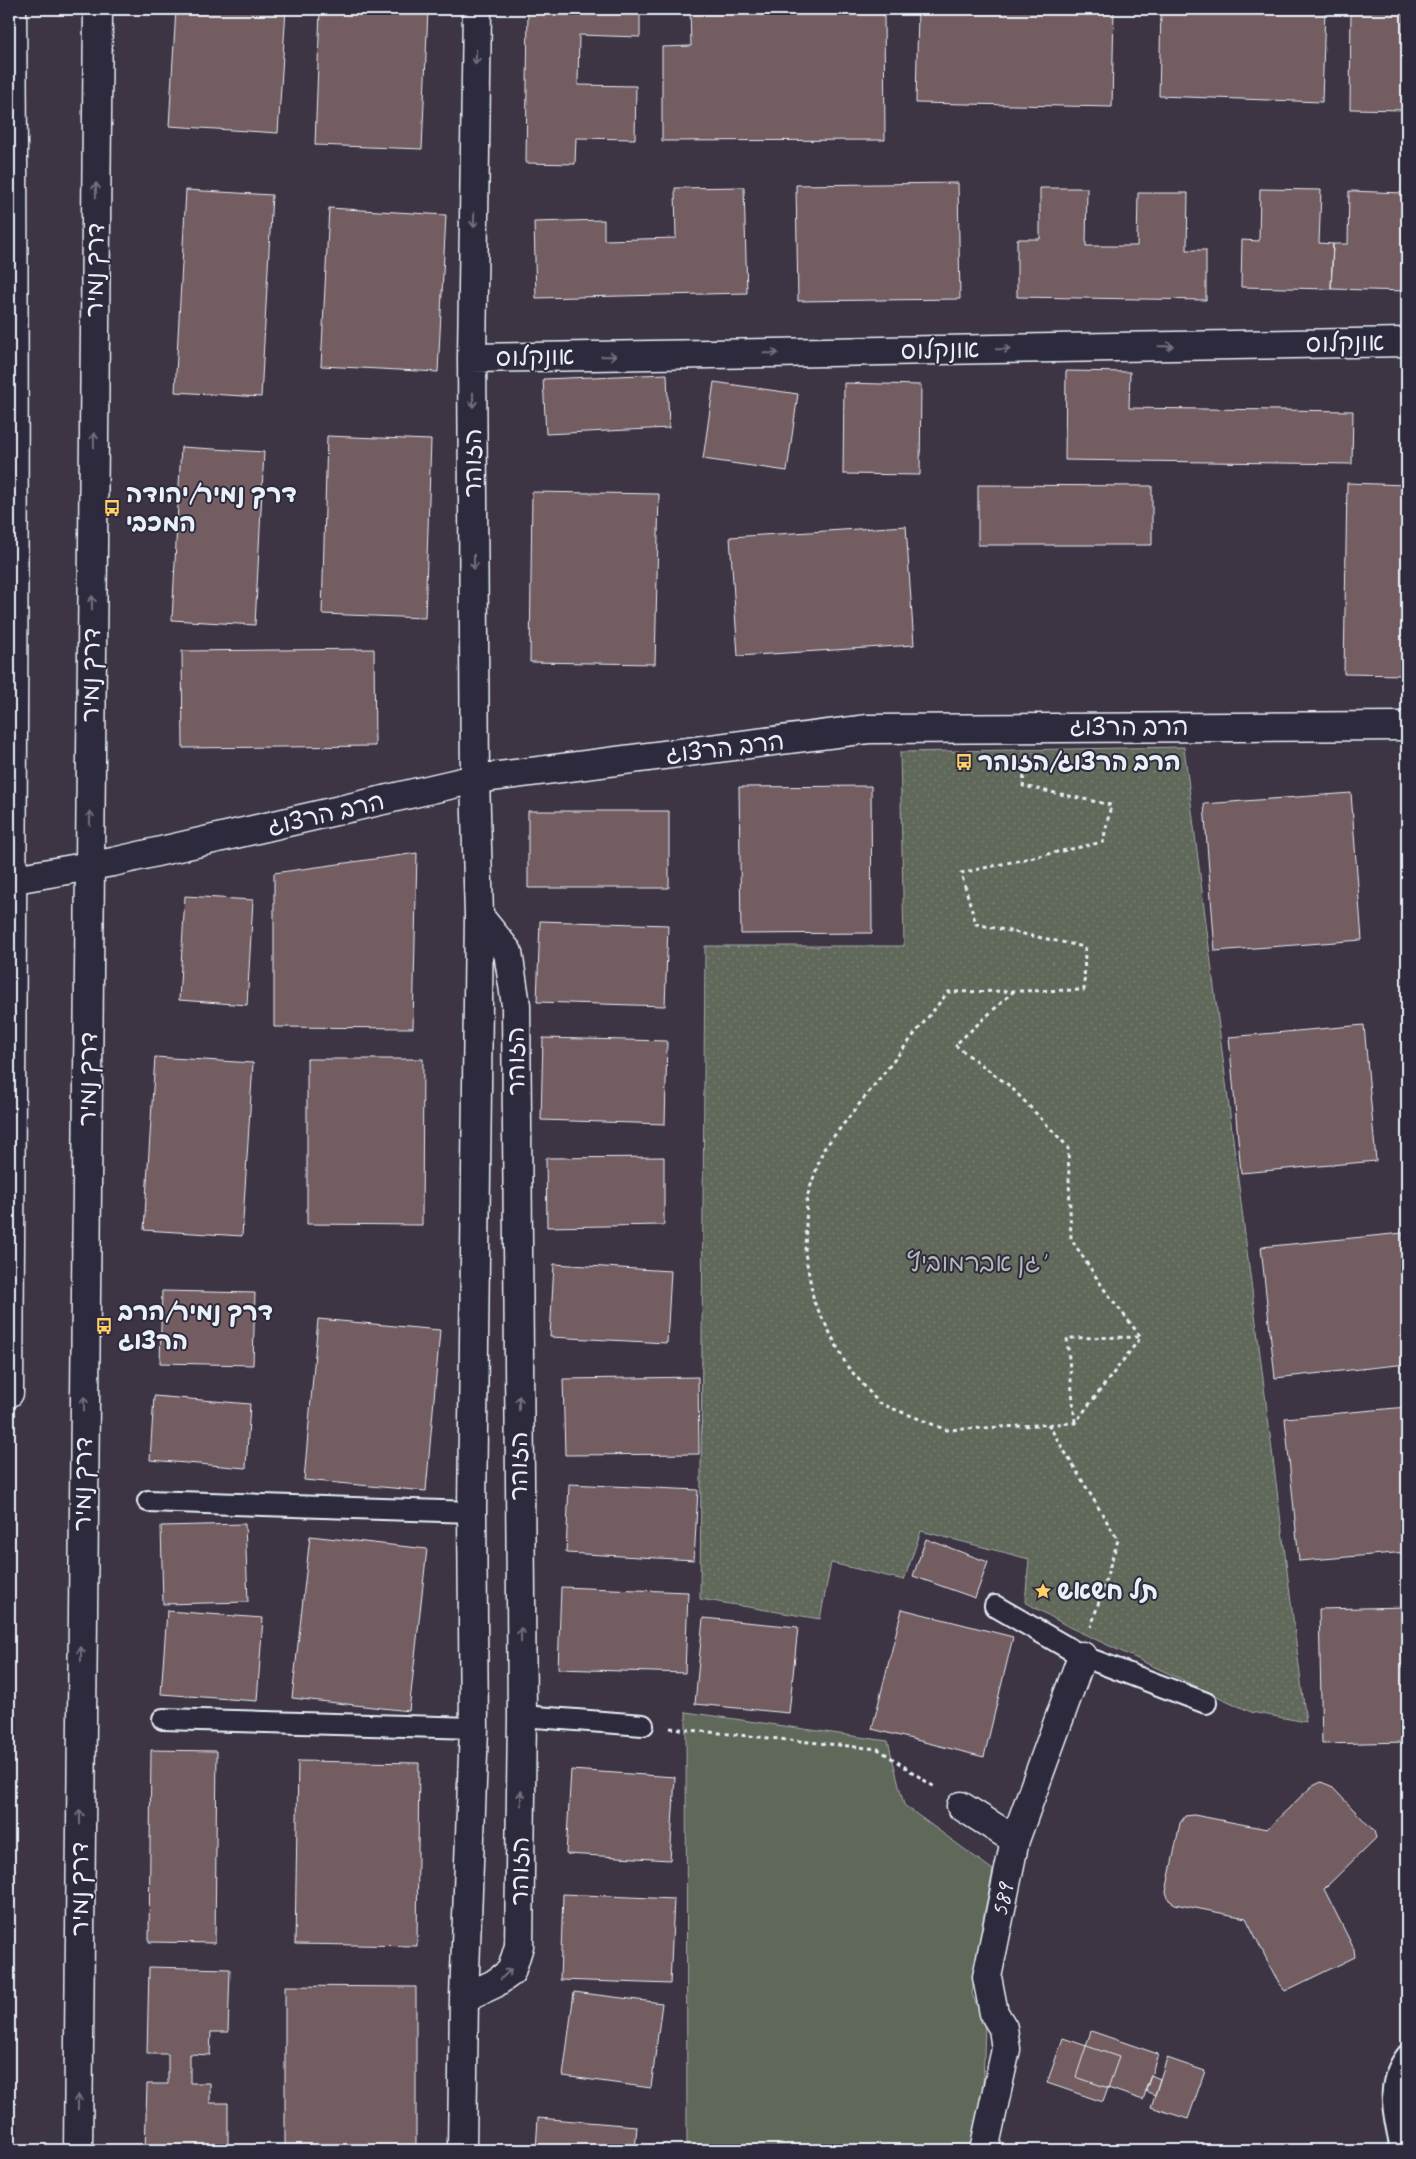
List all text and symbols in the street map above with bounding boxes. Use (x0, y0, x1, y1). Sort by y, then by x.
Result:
one-way arrow (471, 49, 481, 65)
one-way arrow (91, 183, 101, 199)
one-way arrow (469, 212, 479, 228)
street label: דרך נמיר (78, 222, 112, 318)
street label: אונקלוס (1305, 326, 1385, 360)
street label: אונקלוס (900, 333, 980, 367)
street label: אונקלוס (495, 340, 575, 374)
one-way arrow (1158, 341, 1174, 351)
one-way arrow (995, 344, 1011, 354)
one-way arrow (762, 348, 779, 358)
one-way arrow (600, 351, 616, 361)
one-way arrow (468, 392, 478, 408)
street label: הזוהר (457, 428, 489, 498)
one-way arrow (89, 433, 98, 449)
place label: דרך נמיר/יהודה המכבי (126, 478, 297, 539)
bus stop icon: דרך נמיר/יהודה המכבי (102, 498, 122, 518)
one-way arrow (469, 554, 479, 570)
one-way arrow (87, 595, 97, 612)
street label: דרך נמיר (74, 627, 108, 723)
street label: הרב הרצוג (1069, 711, 1189, 743)
street label: הרב הרצוג (664, 725, 786, 771)
place label: הרב הרצוג/הזוהר (978, 746, 1181, 778)
bus stop icon: הרב הרצוג/הזוהר (954, 752, 974, 772)
street label: הרב הרצוג (264, 785, 388, 843)
one-way arrow (85, 810, 95, 826)
street label: הזוהר (499, 1026, 533, 1096)
street label: דרך נמיר (71, 1031, 105, 1127)
park label: גן אברמוביץ' (907, 1247, 1048, 1279)
place label: דרך נמיר/הרב הרצוג (117, 1296, 273, 1357)
bus stop icon: דרך נמיר/הרב הרצוג (94, 1316, 114, 1336)
one-way arrow (514, 1395, 524, 1412)
one-way arrow (79, 1396, 89, 1412)
street label: הזוהר (503, 1431, 535, 1501)
street label: דרך נמיר (66, 1436, 100, 1532)
place label: תל חשאש (1057, 1575, 1158, 1607)
place icon: תל חשאש (1033, 1581, 1053, 1601)
one-way arrow (516, 1628, 526, 1644)
one-way arrow (76, 1646, 86, 1662)
one-way arrow (516, 1790, 526, 1806)
one-way arrow (75, 1809, 85, 1825)
street label: הזוהר (503, 1836, 537, 1906)
street label: דרך נמיר (64, 1842, 96, 1936)
street label: 589 (983, 1878, 1022, 1920)
one-way arrow (500, 1968, 512, 1980)
one-way arrow (73, 2094, 83, 2110)

